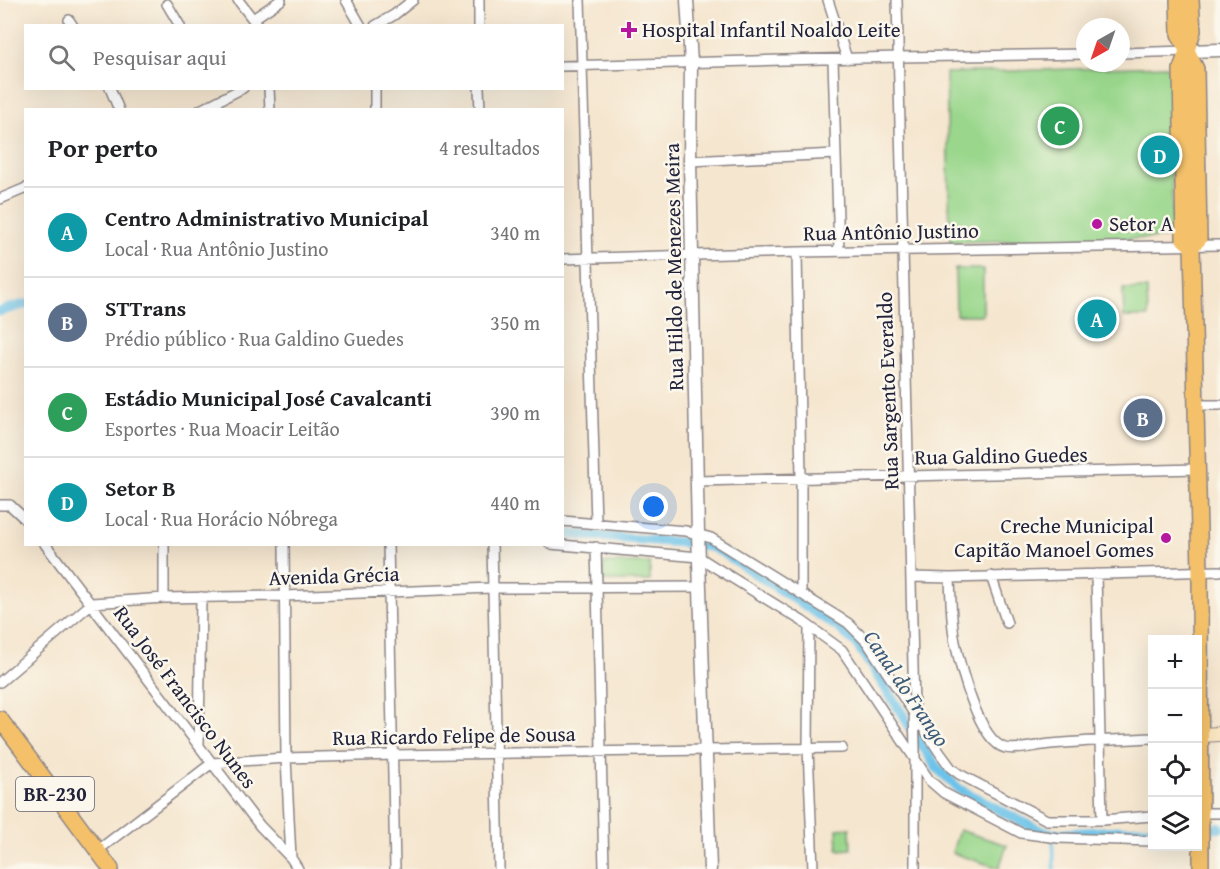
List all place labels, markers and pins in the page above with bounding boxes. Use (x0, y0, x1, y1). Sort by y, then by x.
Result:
place label: Hospital Infantil Noaldo Leite (642, 14, 901, 45)
marker: Hospital Infantil Noaldo Leite (620, 21, 638, 39)
pin: C (1040, 104, 1080, 148)
pin: D (1140, 132, 1180, 178)
place label: Setor A (1109, 208, 1174, 239)
marker: Setor A (1090, 217, 1104, 231)
pin: A (1078, 296, 1116, 342)
pin: B (1124, 396, 1162, 440)
place label: Creche Municipal Capitão Manoel Gomes (954, 510, 1154, 565)
marker: Creche Municipal Capitão Manoel Gomes (1159, 531, 1173, 545)

